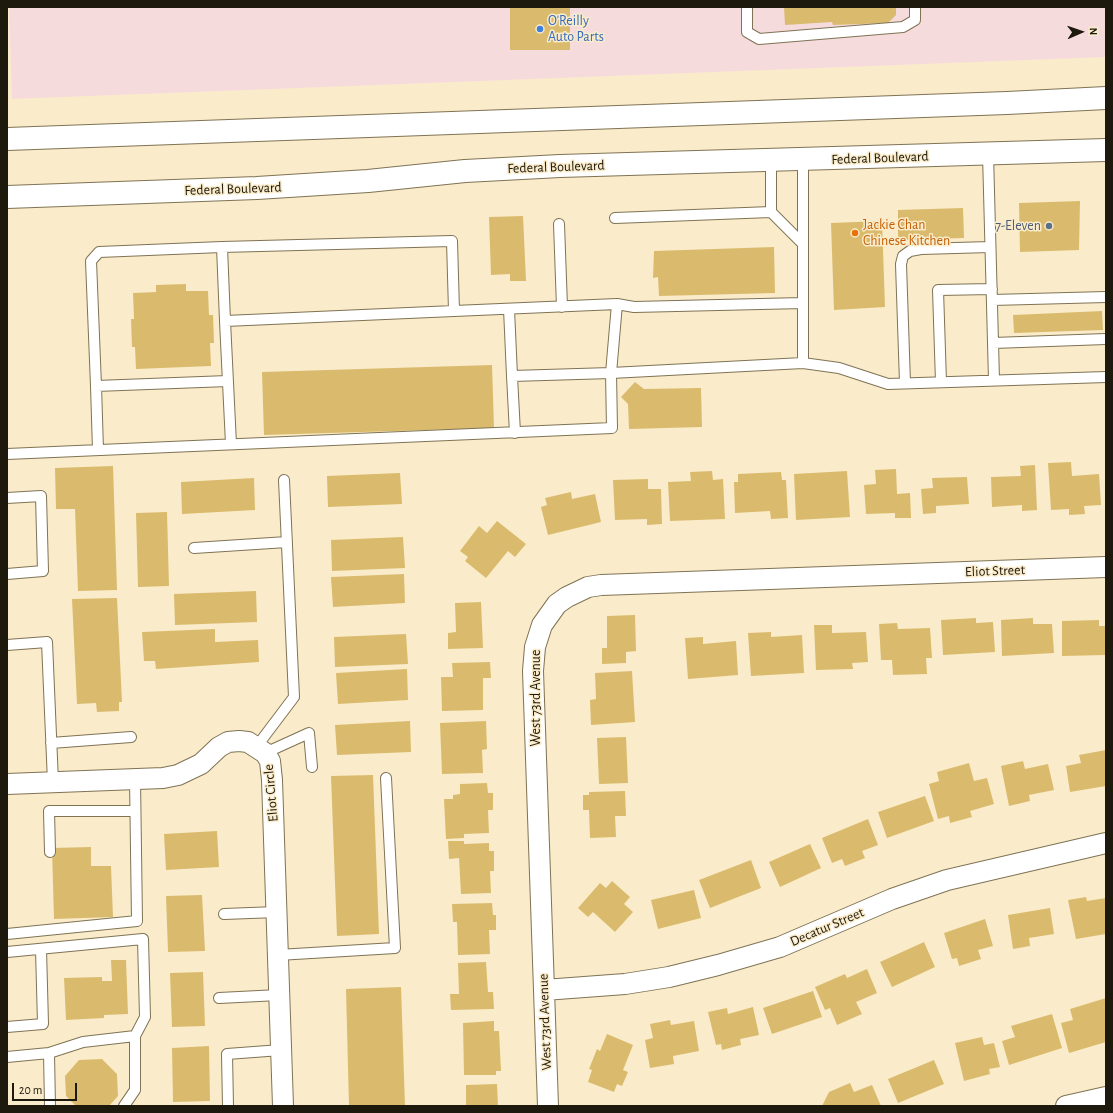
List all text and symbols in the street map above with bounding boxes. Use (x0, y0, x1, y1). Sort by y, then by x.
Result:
north arrow (1061, 12, 1101, 52)
place label: O'Reilly Auto Parts (548, 13, 604, 46)
marker: O'Reilly Auto Parts (535, 24, 545, 34)
text: N (1088, 28, 1099, 36)
street label: Federal Boulevard (831, 148, 929, 168)
street label: Federal Boulevard (507, 157, 605, 177)
street label: Federal Boulevard (184, 179, 282, 199)
place label: Jackie Chan Chinese Kitchen (863, 217, 950, 250)
place label: 7-Eleven (995, 218, 1041, 234)
marker: 7-Eleven (1044, 221, 1054, 231)
marker: Jackie Chan Chinese Kitchen (850, 228, 860, 238)
street label: Eliot Street (965, 562, 1025, 580)
street label: West 73rd Avenue (528, 650, 544, 746)
street label: Eliot Circle (260, 764, 282, 822)
street label: Decatur Street (788, 904, 866, 950)
street label: West 73rd Avenue (535, 973, 555, 1071)
scale bar (14, 1075, 79, 1101)
text: 20 m (19, 1084, 42, 1096)

